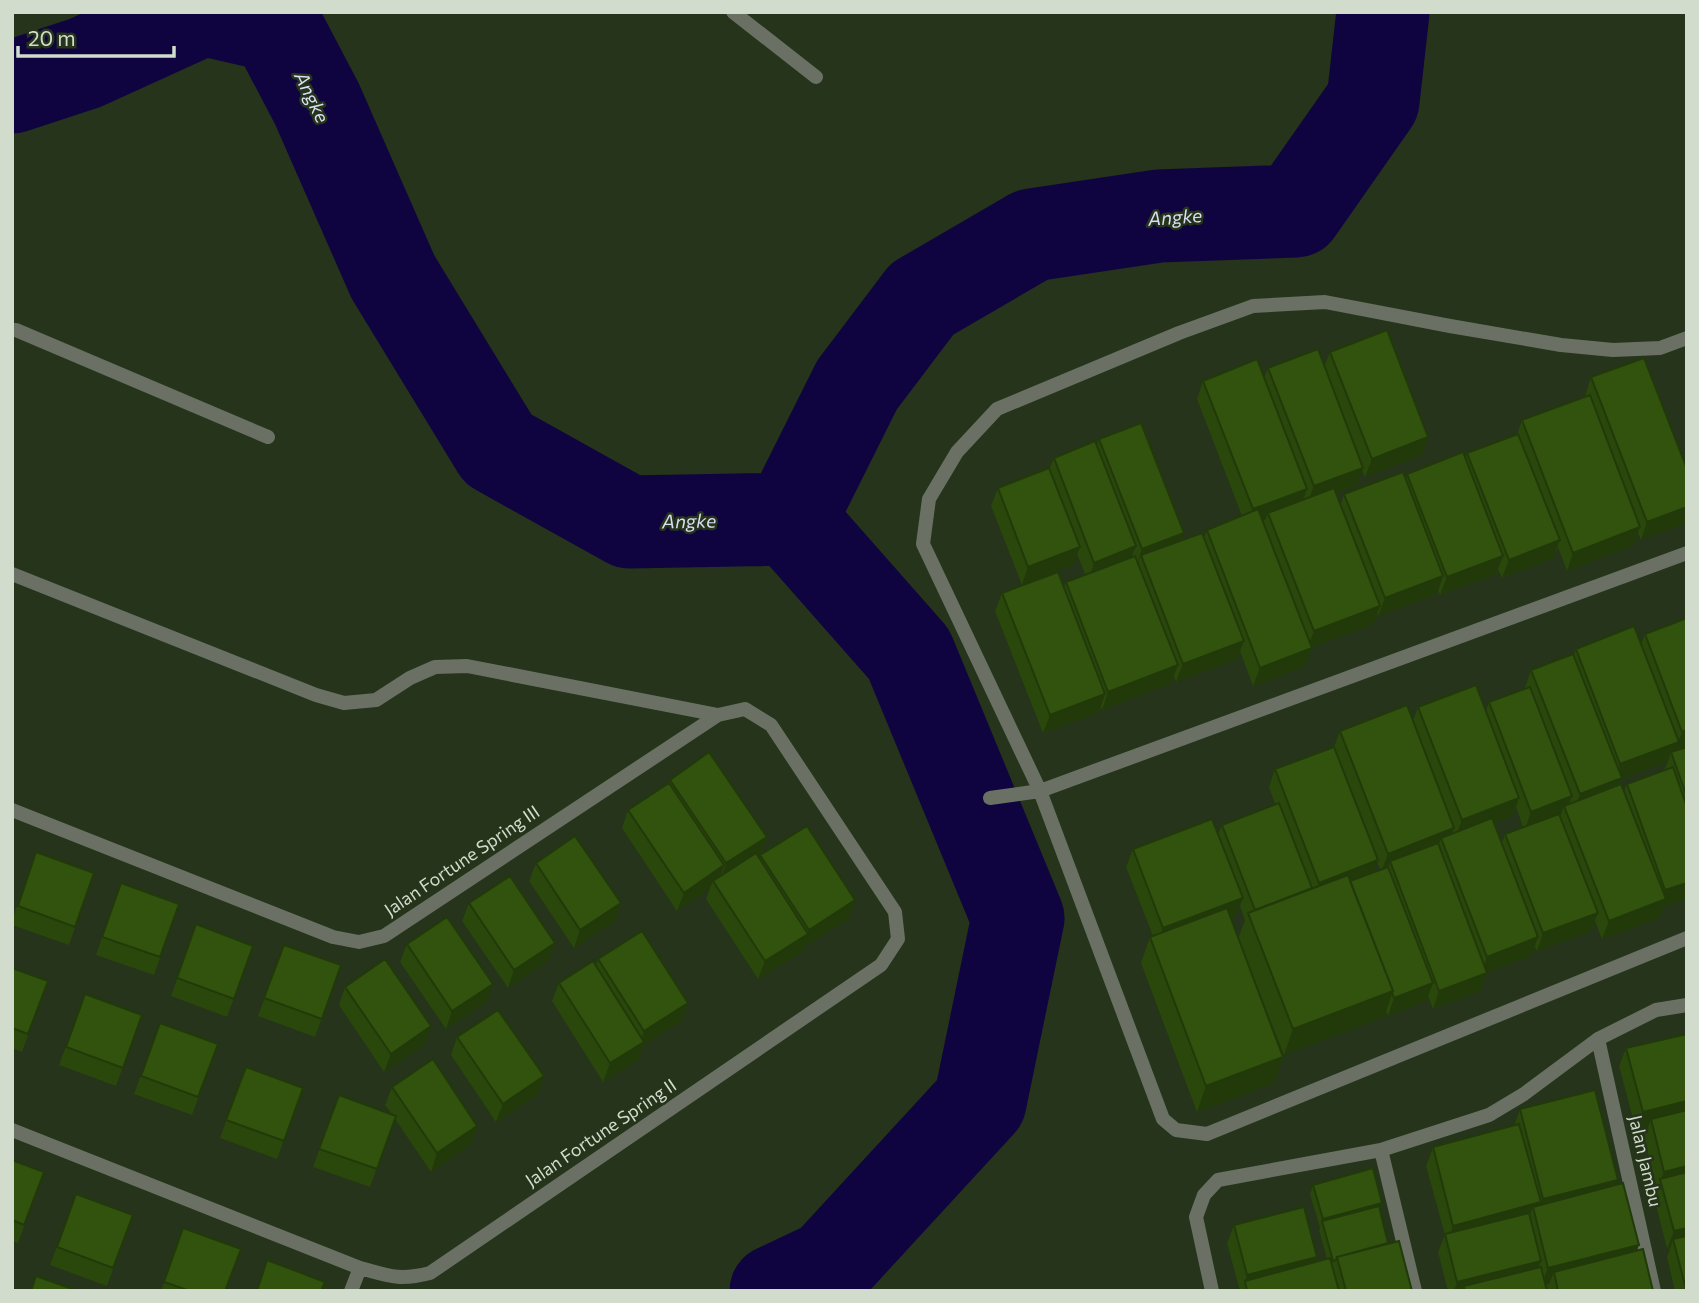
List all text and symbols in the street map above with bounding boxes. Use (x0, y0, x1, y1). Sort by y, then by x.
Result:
scale bar (18, 14, 173, 58)
text: 20 m (28, 25, 76, 50)
water label: Angke (290, 66, 335, 126)
water label: Angke (1146, 203, 1203, 230)
water label: Angke (661, 509, 716, 532)
street label: Jalan Fortune Spring III (380, 800, 543, 920)
street label: Jalan Fortune Spring II (521, 1073, 680, 1191)
street label: Jalan Jambu (1625, 1113, 1667, 1209)

